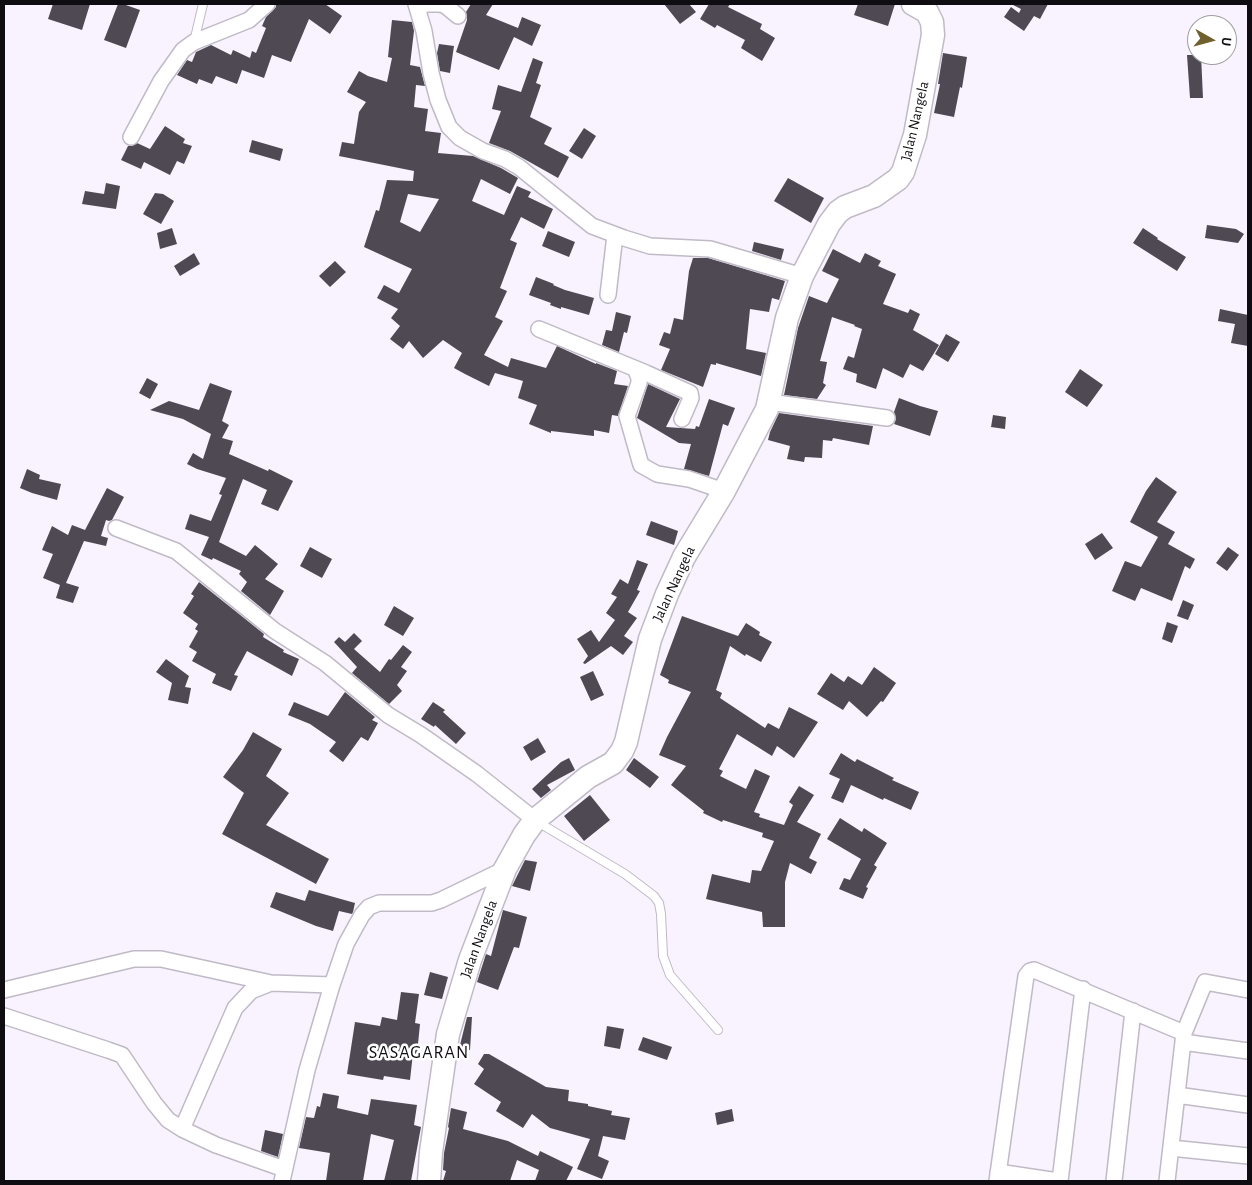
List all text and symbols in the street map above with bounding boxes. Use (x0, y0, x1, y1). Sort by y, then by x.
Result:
north arrow (1187, 15, 1237, 65)
text: U (1218, 36, 1233, 47)
street label: Jalan Nangela (897, 79, 933, 163)
street label: Jalan Nangela (649, 543, 699, 625)
street label: Jalan Nangela (457, 898, 501, 980)
district label: SASAGARAN (368, 1042, 470, 1064)

